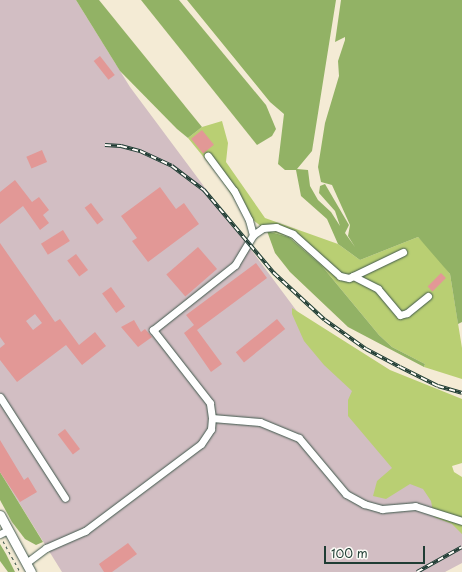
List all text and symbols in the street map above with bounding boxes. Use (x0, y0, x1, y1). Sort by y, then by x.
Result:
scale bar (326, 538, 427, 564)
text: 100 m (331, 544, 368, 562)

